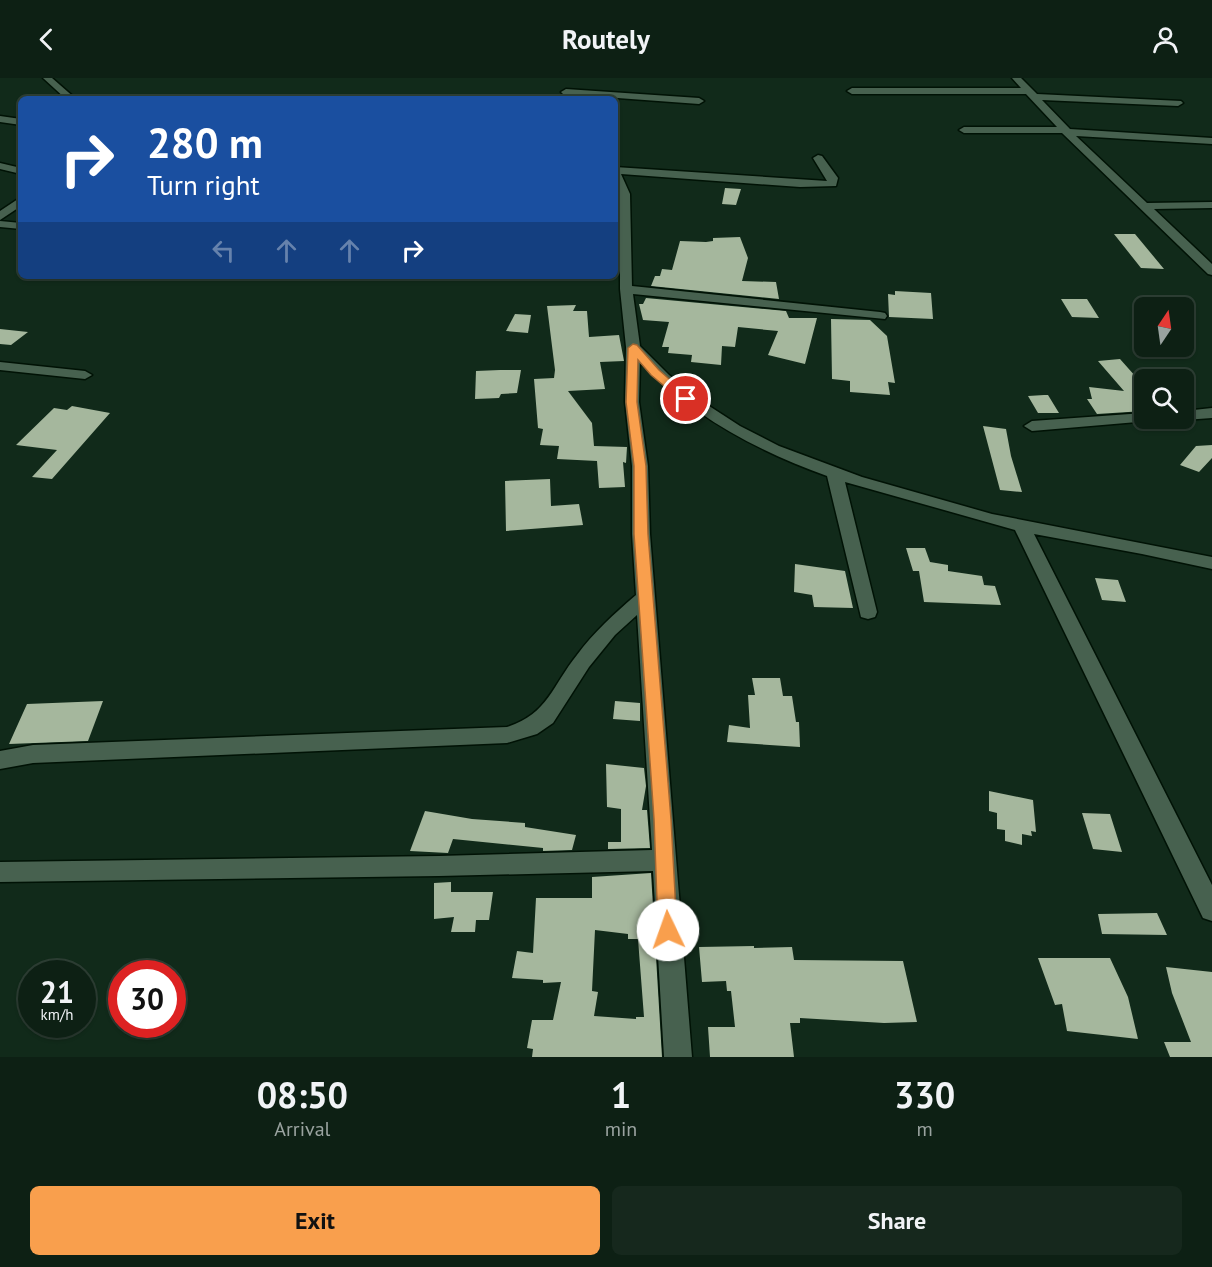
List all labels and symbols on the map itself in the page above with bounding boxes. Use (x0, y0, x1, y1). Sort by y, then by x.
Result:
north arrow (1134, 297, 1194, 357)
pin (660, 373, 711, 424)
position arrow (636, 898, 700, 962)
speed limit sign: 30 (108, 960, 186, 1038)

